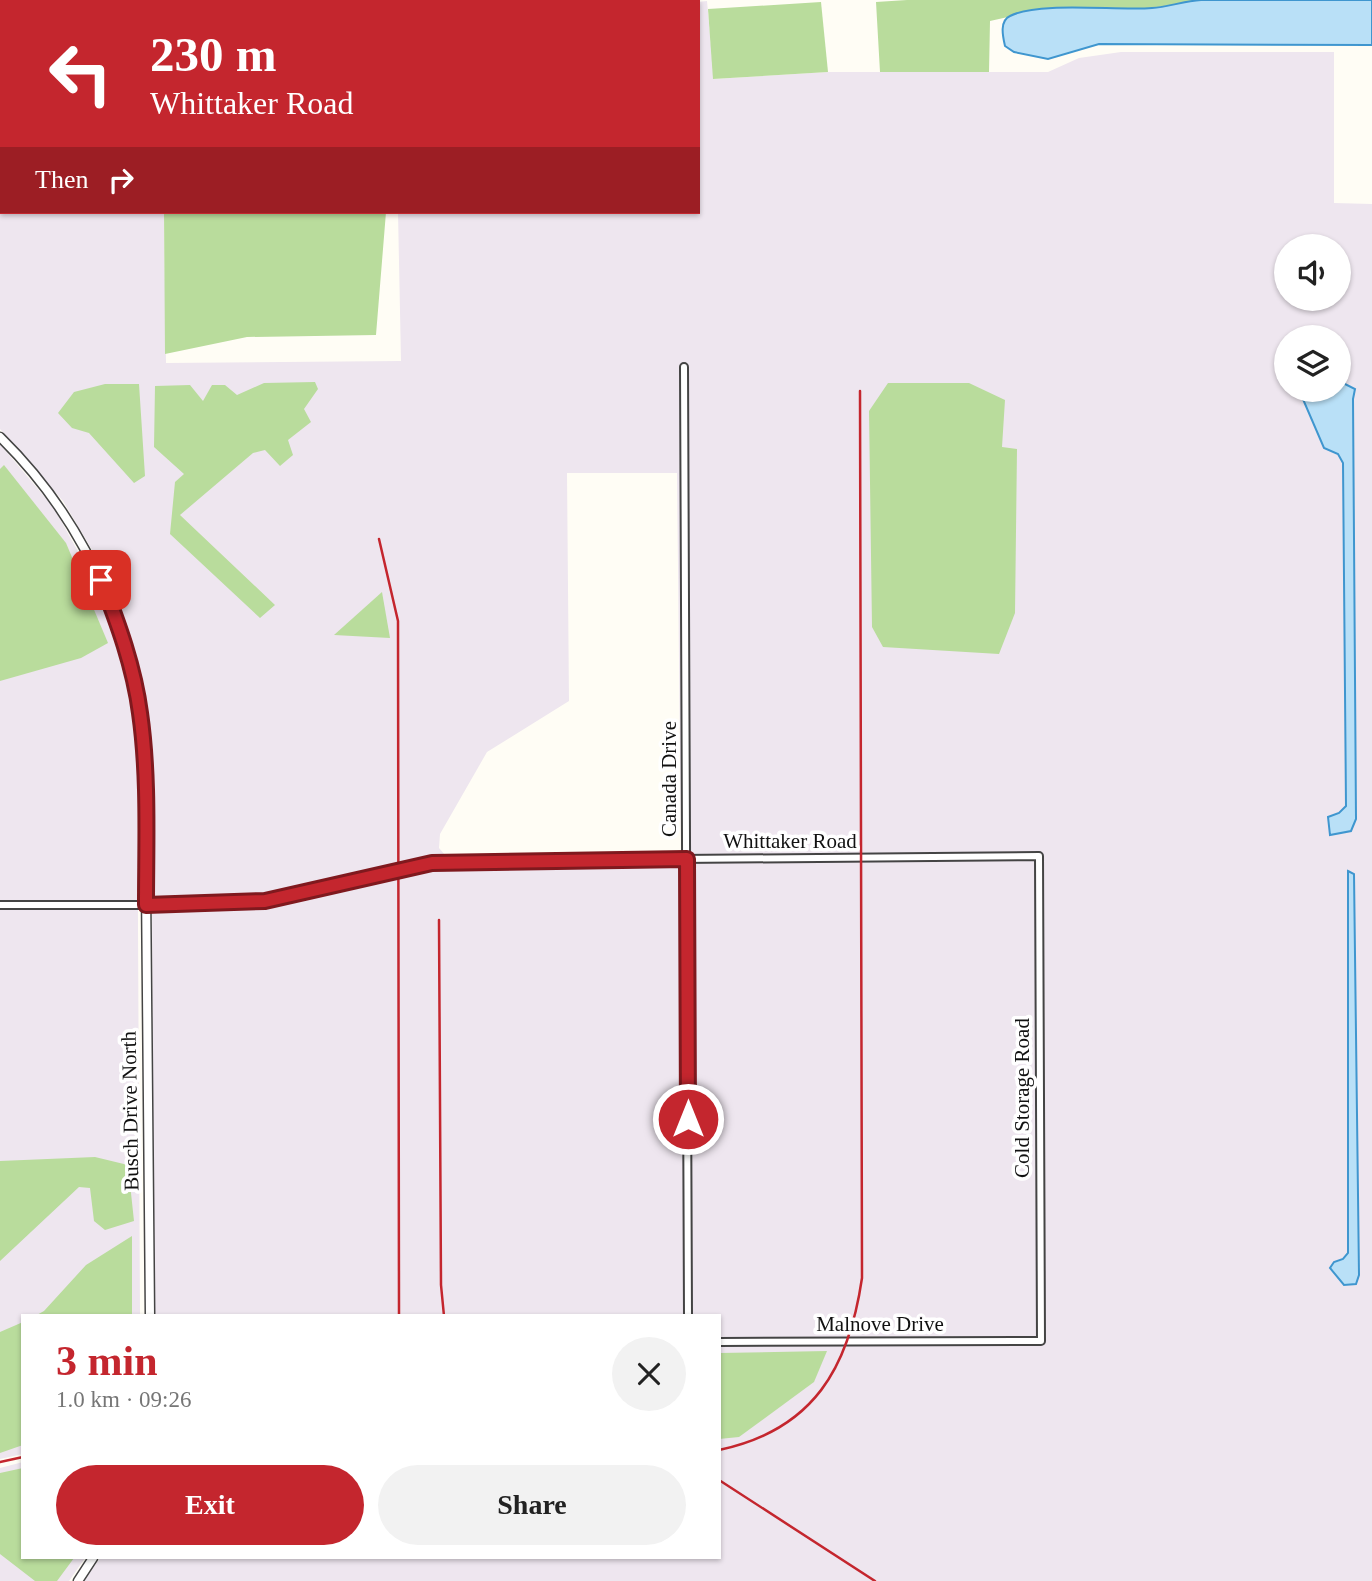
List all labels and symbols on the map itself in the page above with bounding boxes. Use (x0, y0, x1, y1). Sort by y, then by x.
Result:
pin (71, 550, 131, 610)
street label: Canada Drive (657, 721, 681, 837)
street label: Whittaker Road (723, 829, 857, 853)
street label: Cold Storage Road (1010, 1018, 1034, 1178)
street label: Busch Drive North (117, 1030, 143, 1191)
position arrow (651, 1082, 725, 1156)
street label: Malnove Drive (816, 1312, 944, 1336)

